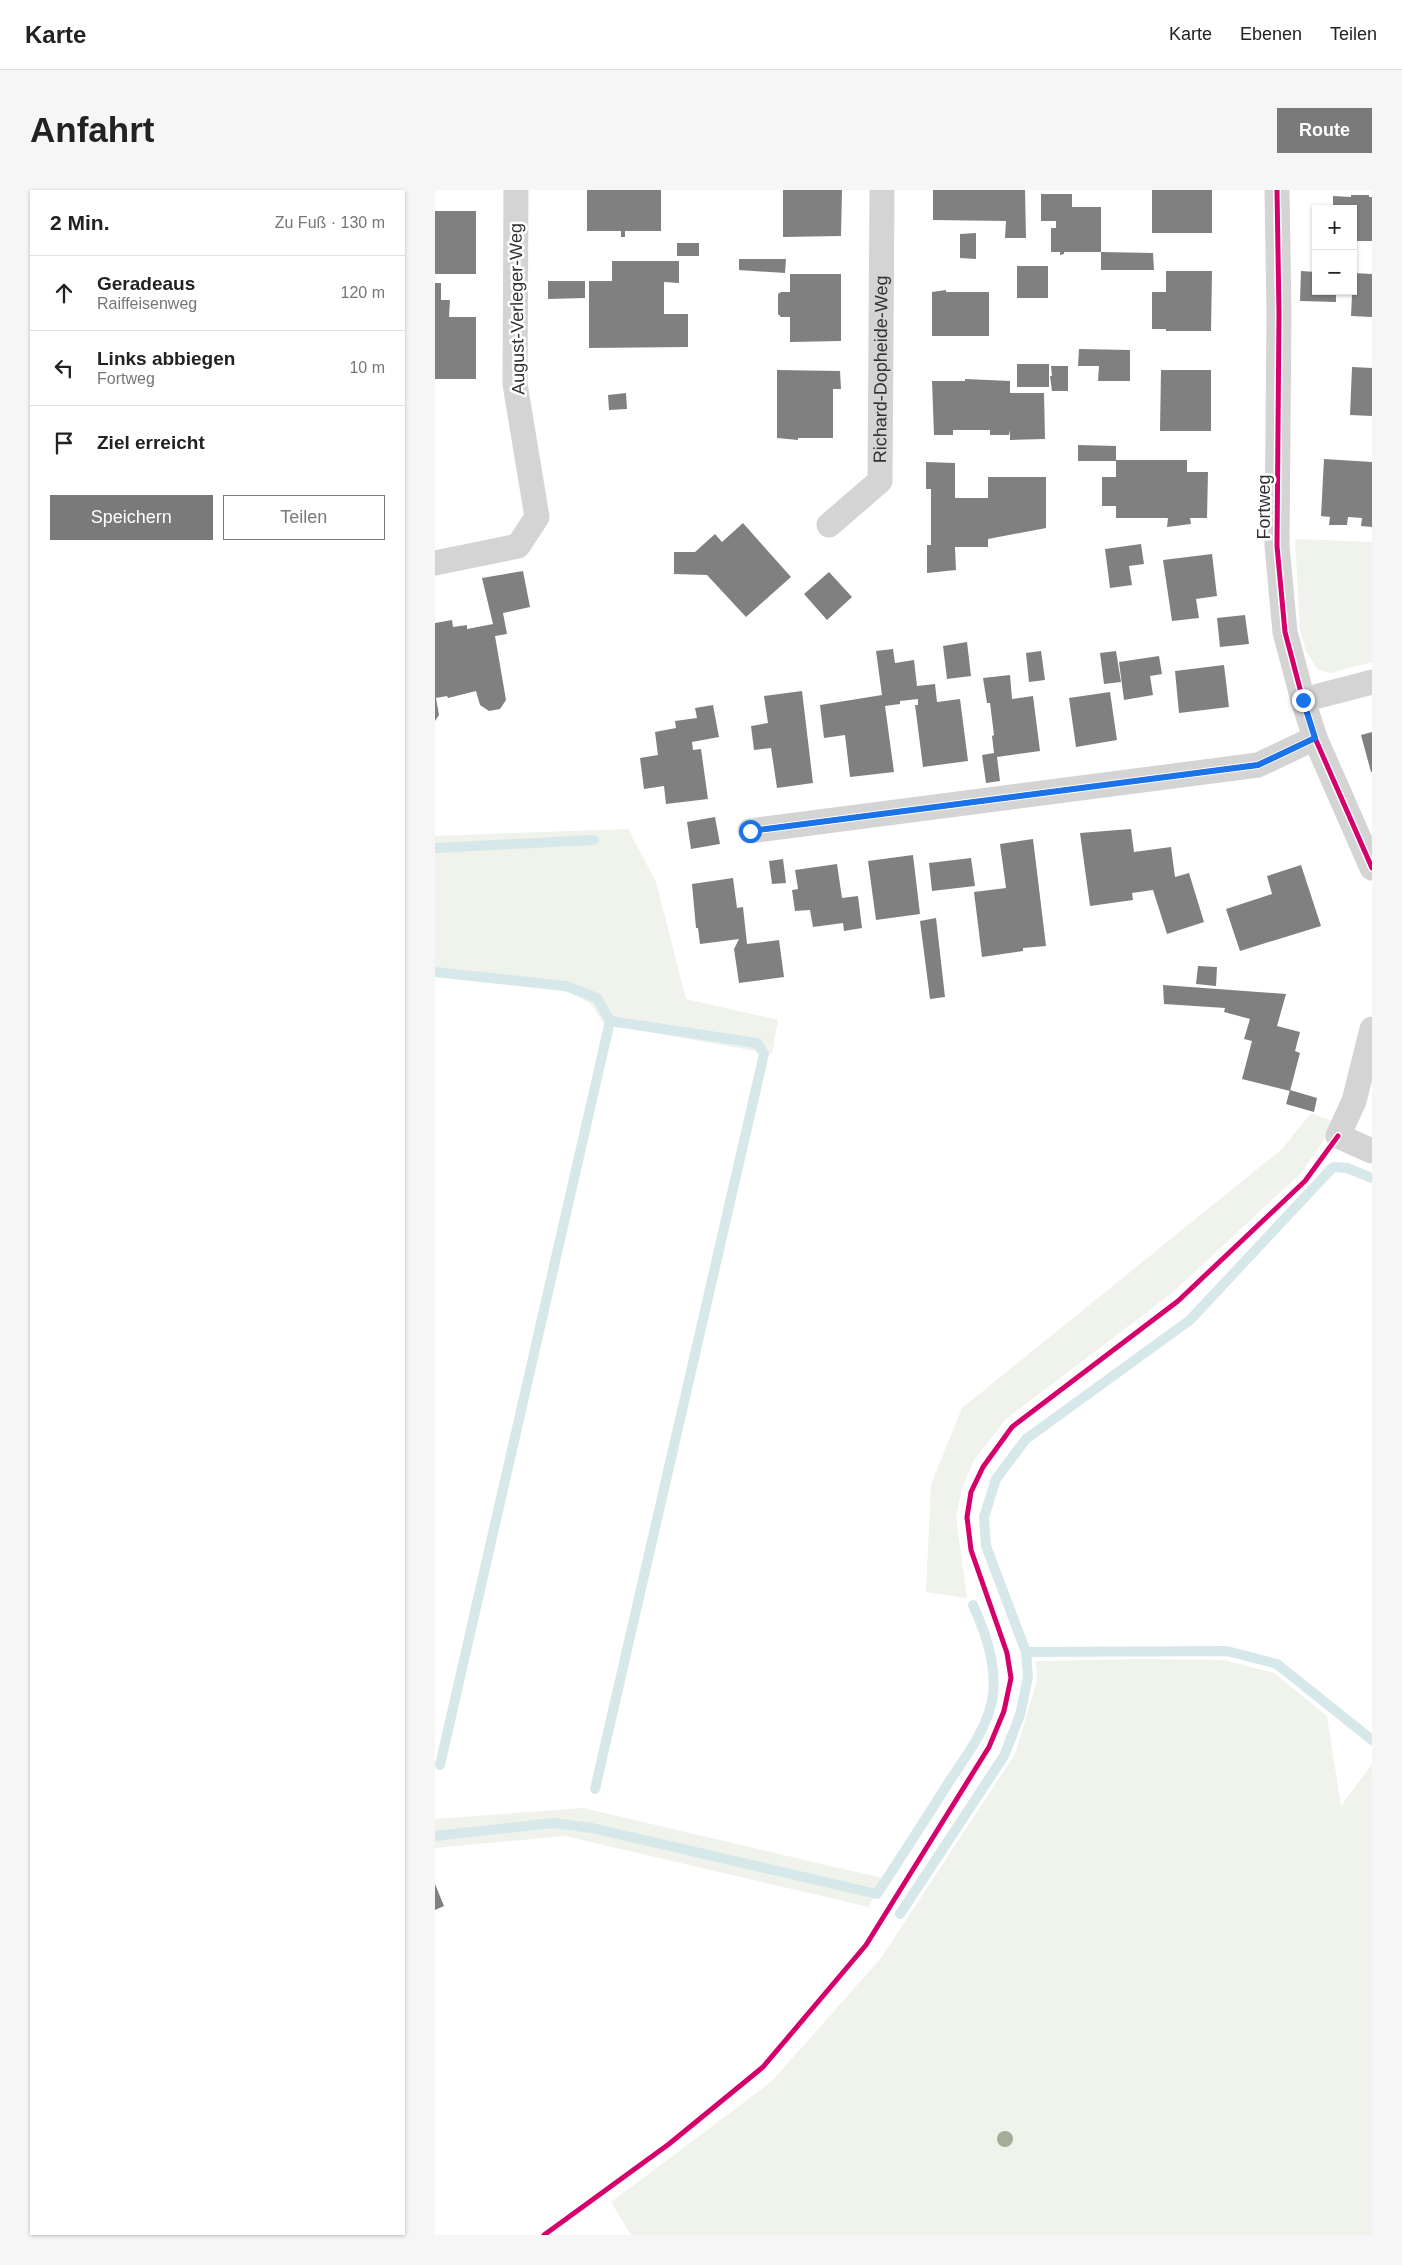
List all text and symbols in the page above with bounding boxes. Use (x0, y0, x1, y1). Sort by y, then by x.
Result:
text: Karte (25, 21, 86, 48)
text: Karte (1169, 24, 1212, 44)
text: Ebenen (1240, 24, 1302, 44)
text: Teilen (1330, 24, 1377, 44)
button: Route (1277, 108, 1372, 153)
text: Anfahrt (30, 110, 154, 149)
map controls (1312, 205, 1357, 295)
button: + (1312, 205, 1357, 250)
text: 2 Min. (50, 211, 110, 234)
text: Zu Fuß · 130 m (275, 214, 385, 231)
street label: August-Verleger-Weg (506, 223, 528, 395)
button: − (1312, 250, 1357, 295)
text: Geradeaus (97, 273, 195, 294)
street label: Richard-Dopheide-Weg (870, 275, 891, 463)
icon: ahead (50, 279, 78, 307)
text: 120 m (341, 284, 385, 301)
text: Raiffeisenweg (97, 295, 197, 312)
text: Links abbiegen (97, 348, 235, 369)
icon: left (50, 354, 78, 382)
text: 10 m (349, 359, 385, 376)
text: Fortweg (97, 370, 155, 387)
icon: arrive (50, 429, 78, 457)
text: Ziel erreicht (97, 432, 205, 453)
street label: Fortweg (1254, 474, 1274, 540)
button: Speichern (50, 495, 213, 540)
button: Teilen (223, 495, 385, 540)
route end (1292, 689, 1315, 712)
route start (739, 820, 762, 843)

